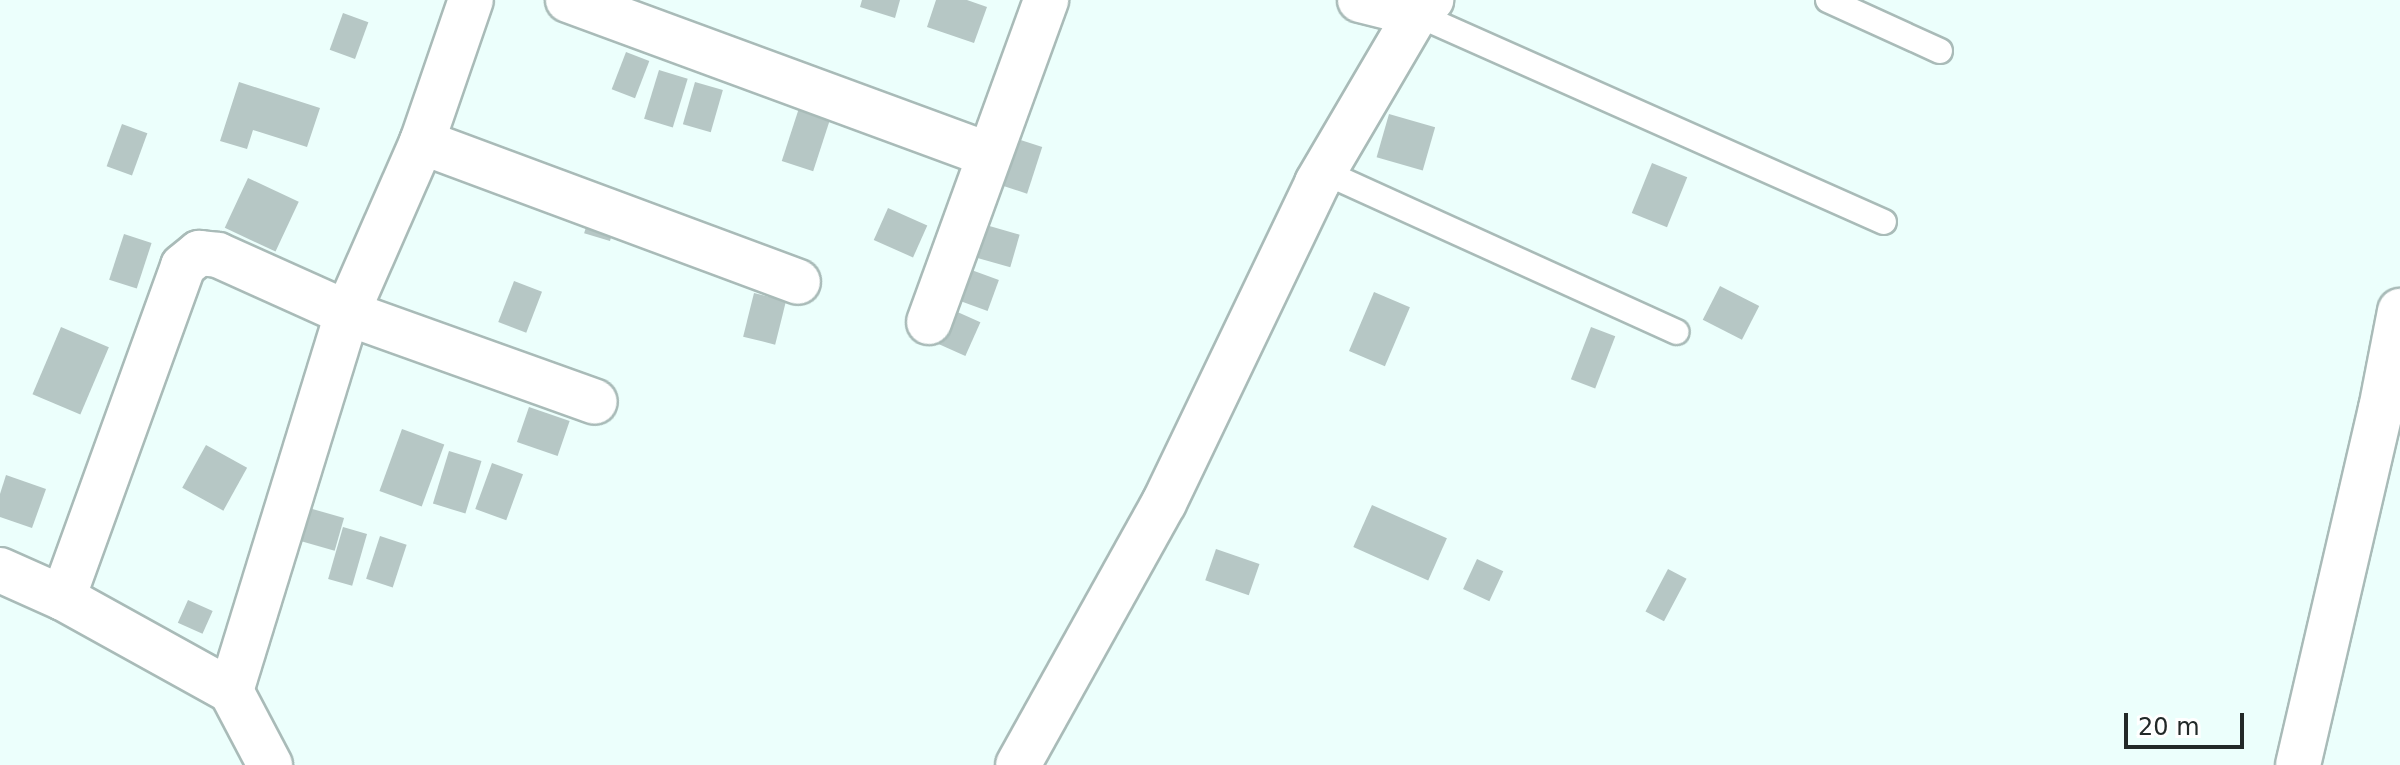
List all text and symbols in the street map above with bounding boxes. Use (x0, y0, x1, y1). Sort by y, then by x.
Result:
scale bar (2128, 697, 2248, 747)
text: 20 m (2138, 713, 2200, 741)

